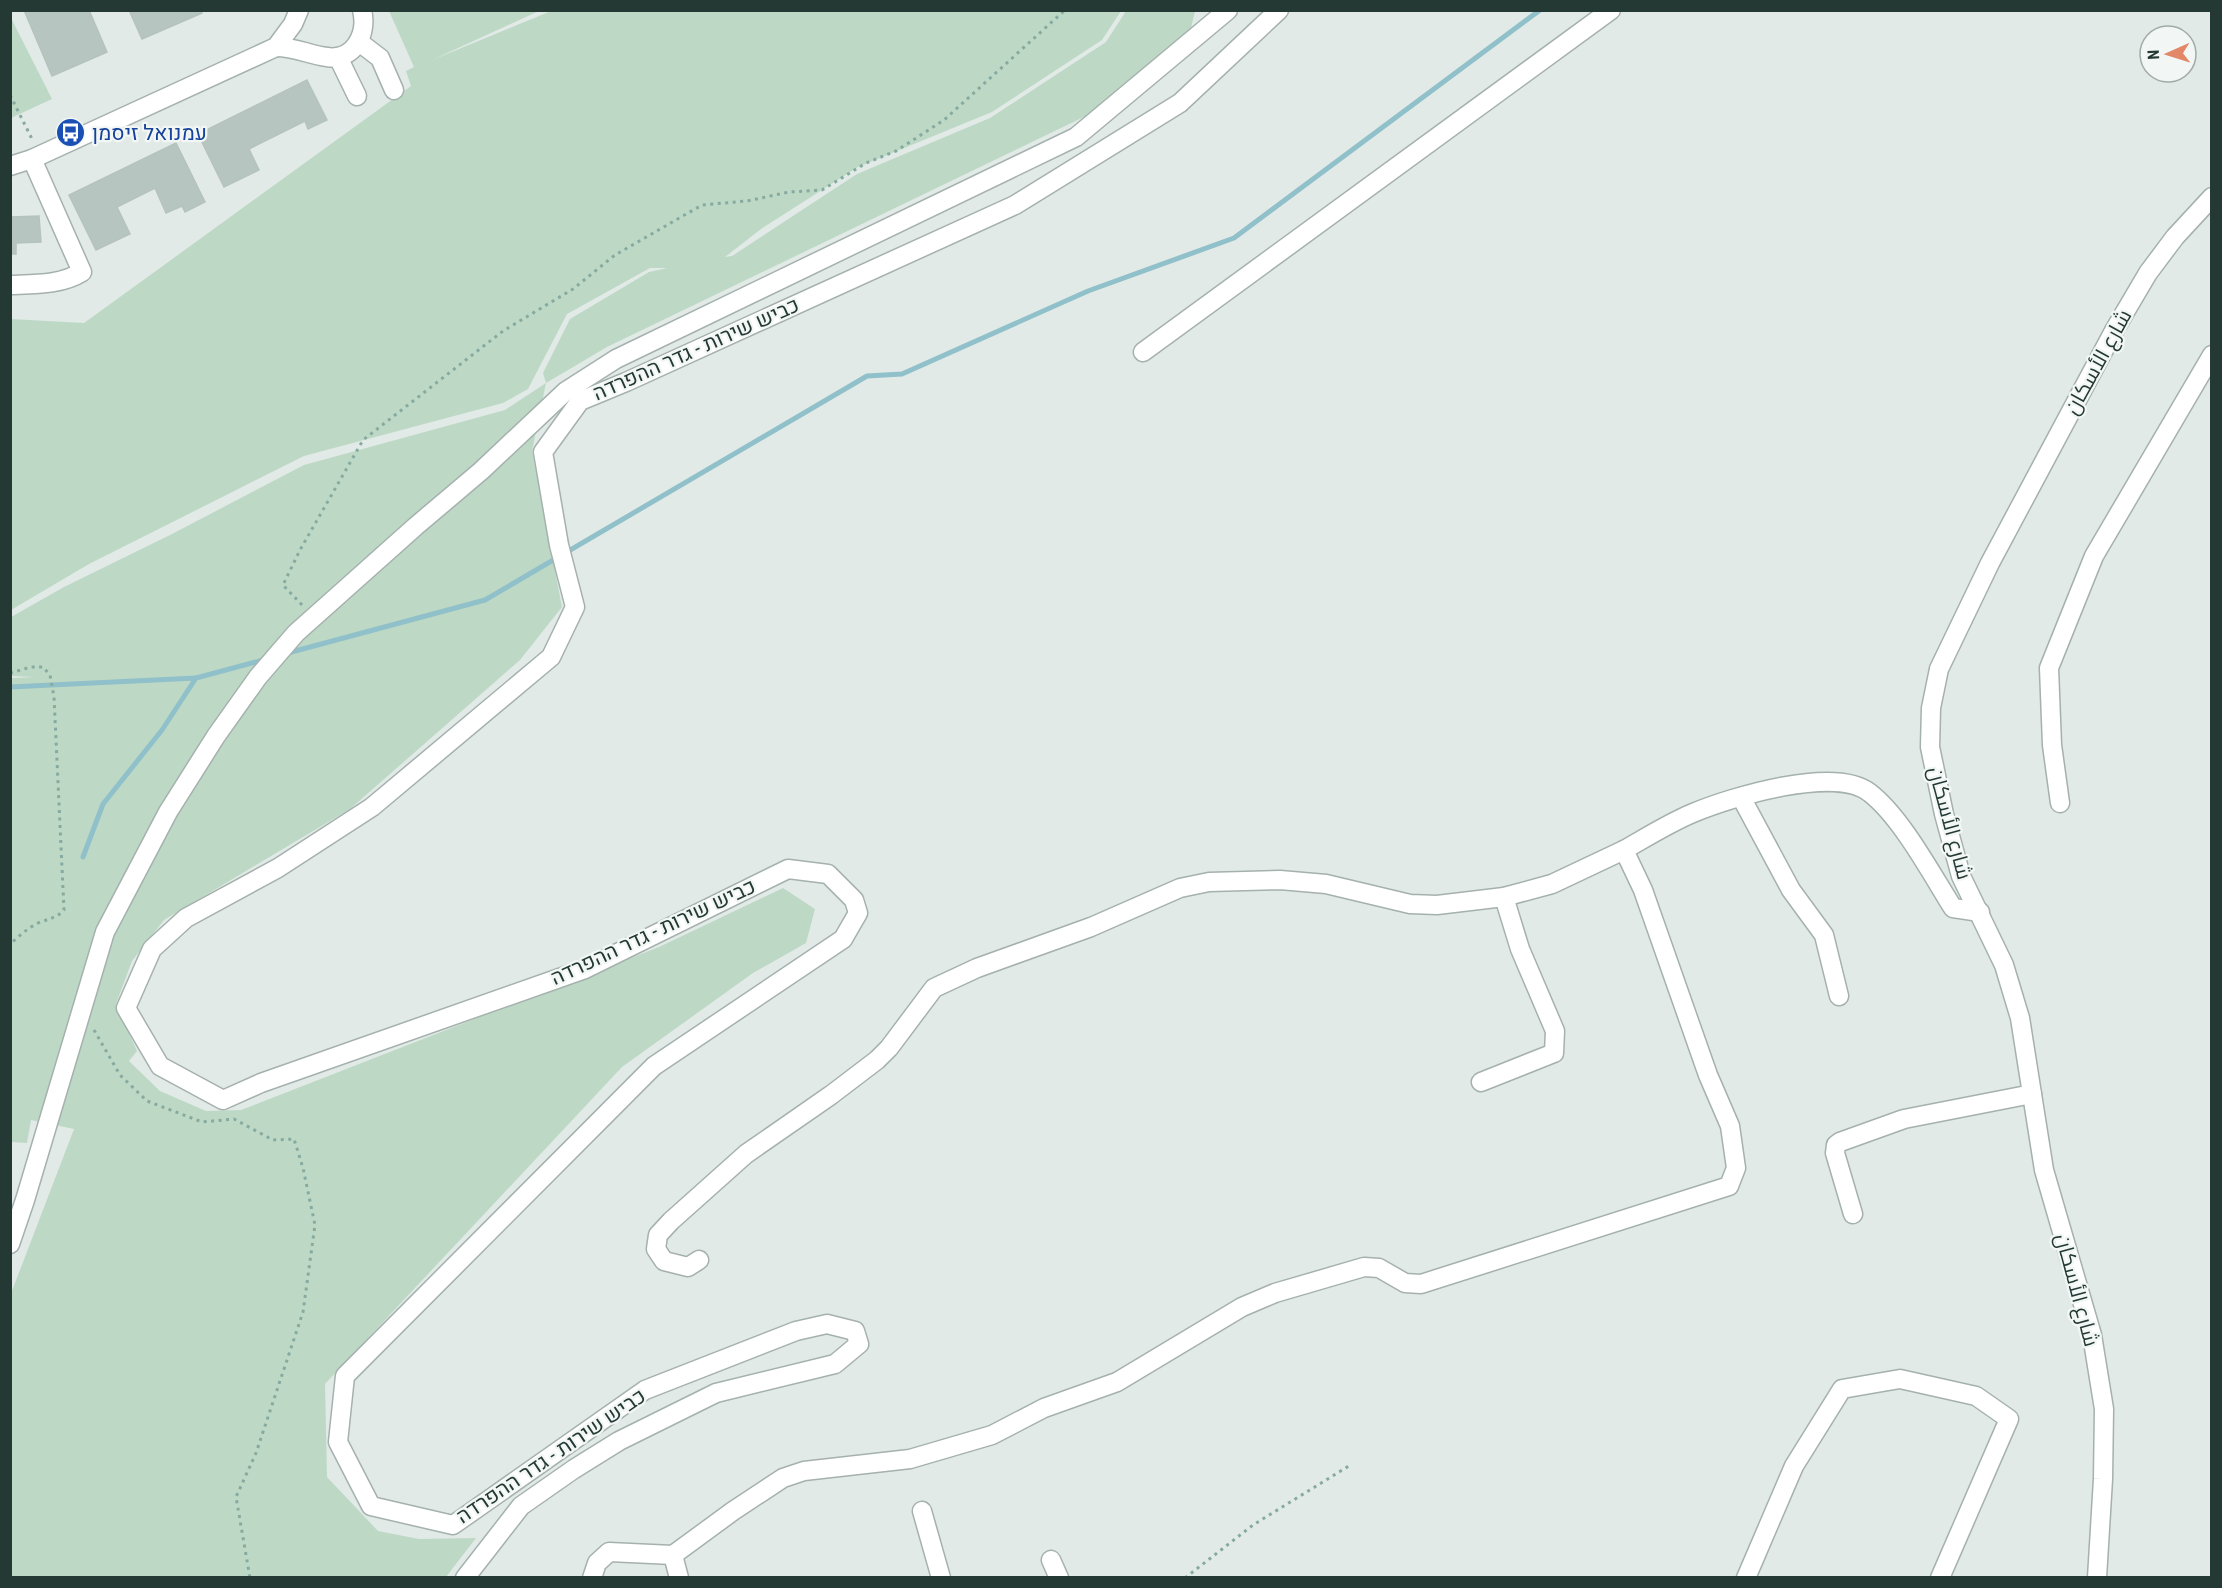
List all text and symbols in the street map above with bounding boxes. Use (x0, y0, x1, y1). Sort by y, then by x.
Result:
north arrow (2138, 24, 2198, 84)
text: N (2144, 49, 2163, 60)
bus stop icon: עמנואל זיסמן (55, 117, 87, 149)
place label: עמנואל זיסמן (92, 121, 207, 145)
street label: כביש שירות - גדר ההפרדה (589, 293, 803, 405)
street label: شارع الأسكان (2059, 305, 2138, 420)
street label: شارع الأسكان (1921, 764, 1977, 883)
street label: כביש שירות - גדר ההפרדה (547, 874, 759, 990)
street label: شارع الأسكان (2048, 1231, 2104, 1350)
street label: כביש שירות - גדר ההפרדה (452, 1384, 650, 1528)

